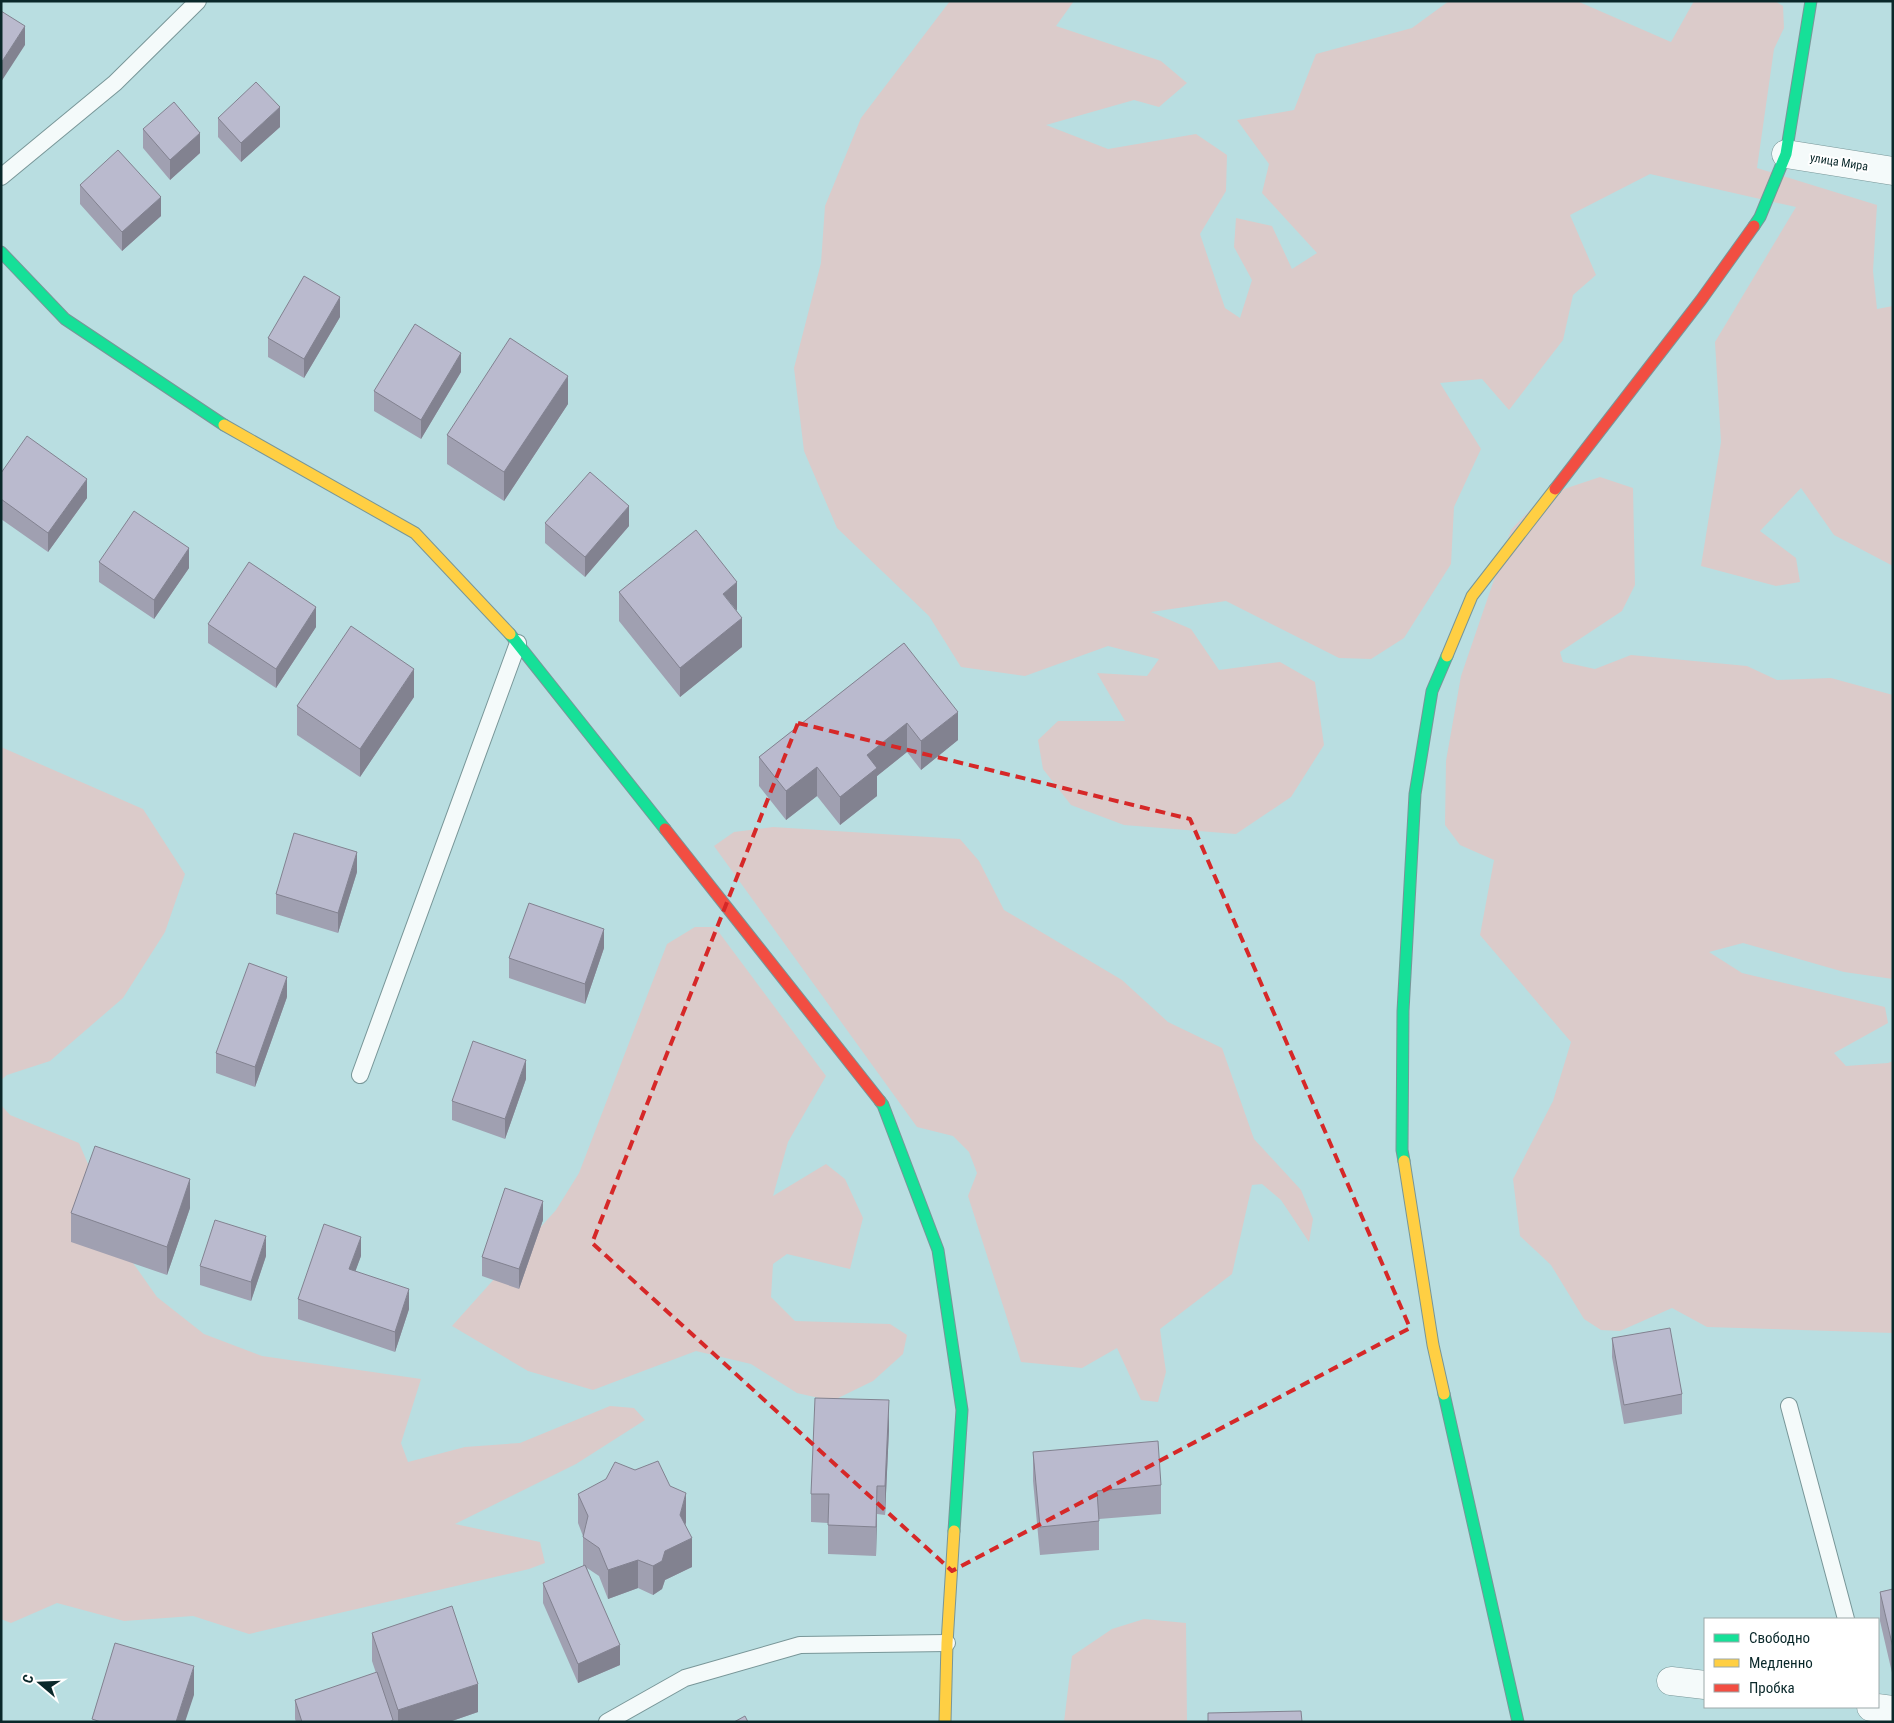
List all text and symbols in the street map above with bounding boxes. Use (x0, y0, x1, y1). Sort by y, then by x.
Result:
street label: улица Мира (1809, 150, 1869, 174)
legend (1704, 1618, 1879, 1708)
text: Свободно (1749, 1629, 1810, 1647)
text: Медленно (1749, 1654, 1813, 1672)
north arrow (15, 1658, 65, 1708)
text: С (19, 1672, 37, 1685)
text: Пробка (1749, 1679, 1795, 1697)

